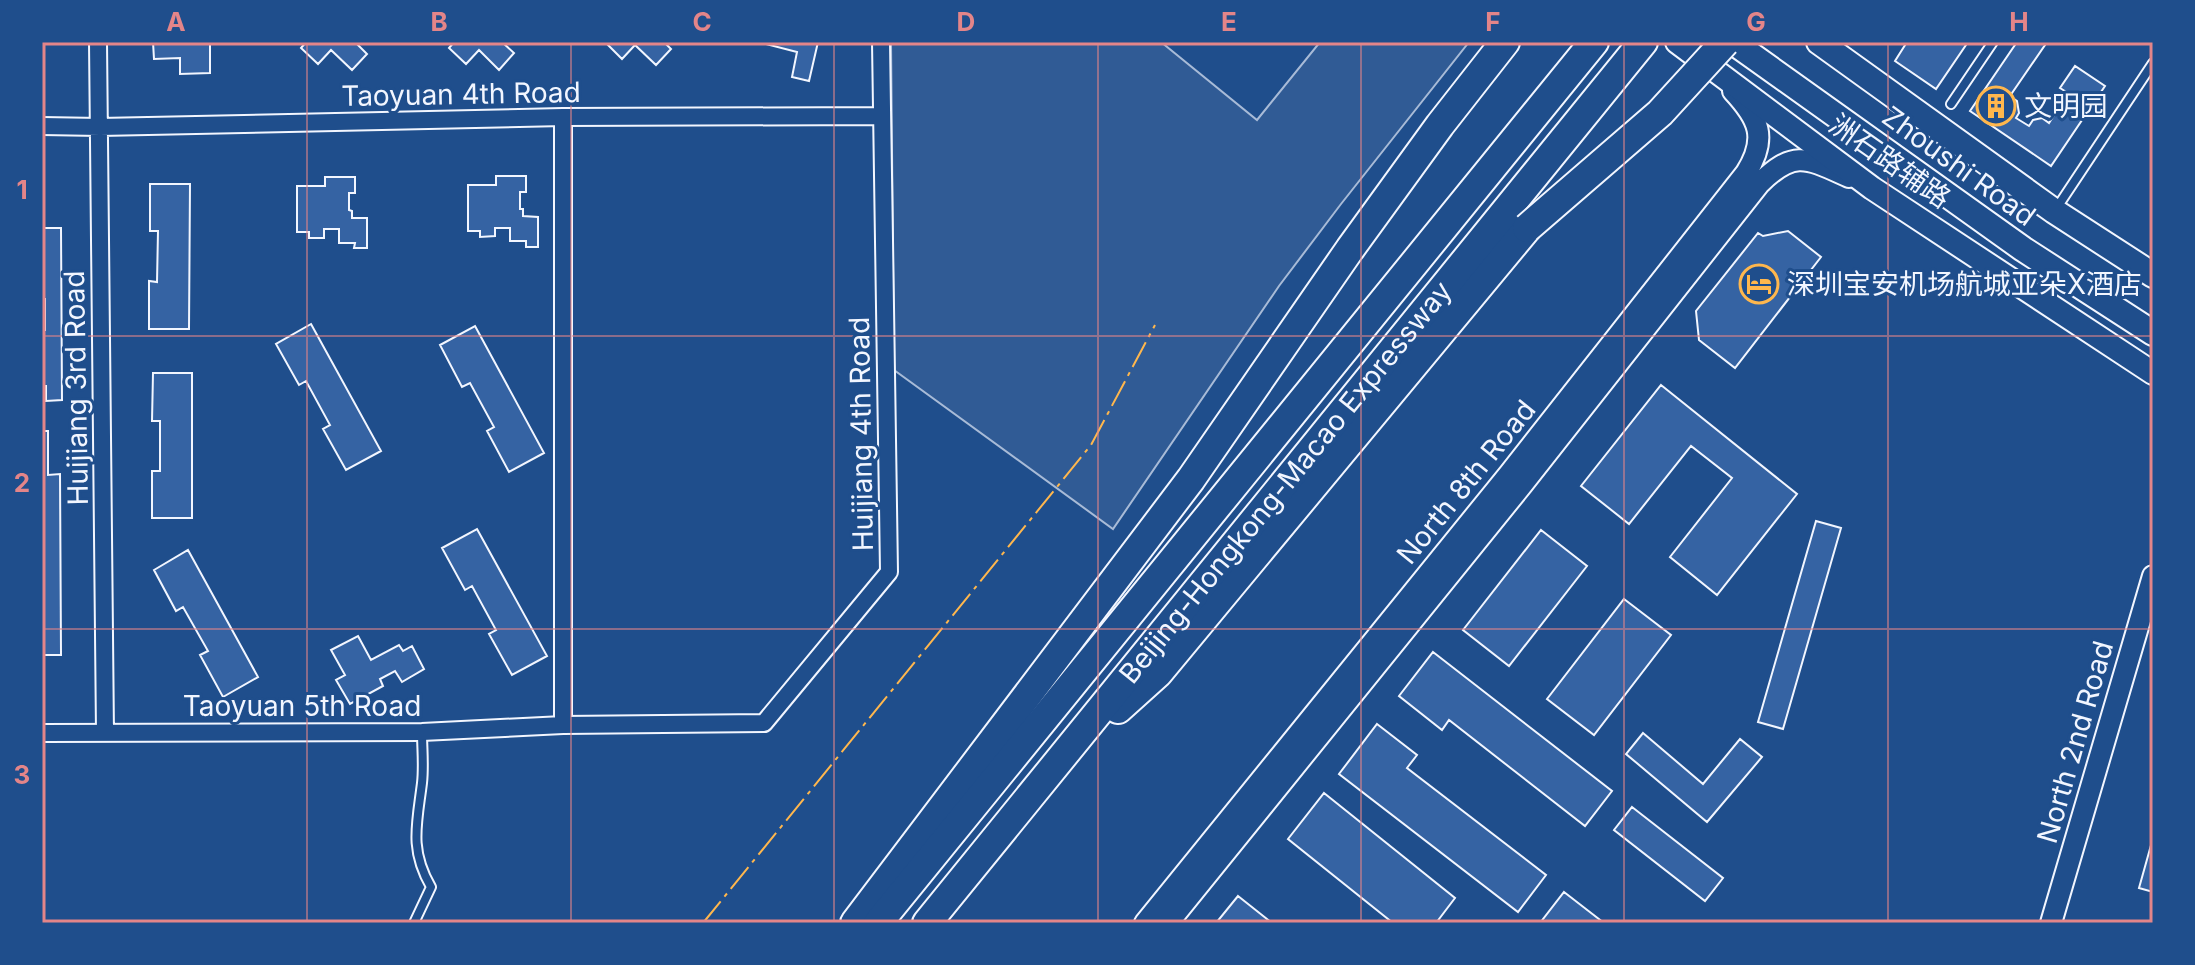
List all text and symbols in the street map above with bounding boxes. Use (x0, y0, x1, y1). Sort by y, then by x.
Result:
text: A (166, 6, 186, 37)
text: B (430, 6, 448, 37)
text: C (692, 6, 712, 37)
text: D (957, 6, 975, 37)
text: E (1221, 6, 1237, 37)
text: F (1485, 6, 1501, 37)
text: G (1746, 6, 1766, 37)
text: H (2009, 6, 2029, 37)
street label: Taoyuan 4th Road (341, 75, 581, 113)
building icon: 文明园 (1975, 85, 2017, 127)
place label: 文明园 (2024, 89, 2108, 123)
street label: Zhoushi Road (1876, 99, 2042, 233)
street label: 洲石路辅路 (1823, 107, 1957, 215)
text: 1 (16, 174, 28, 205)
hotel icon: 深圳宝安机场航城亚朵X酒店 (1738, 263, 1780, 305)
place label: 深圳宝安机场航城亚朵X酒店 (1787, 267, 2142, 301)
street label: Huijiang 3rd Road (57, 270, 95, 506)
street label: Beijing-Hongkong-Macao Expressway (1112, 274, 1459, 690)
street label: Huijiang 4th Road (842, 317, 880, 551)
street label: North 8th Road (1390, 393, 1542, 571)
text: 2 (14, 467, 30, 498)
street label: North 2nd Road (2030, 637, 2120, 847)
street label: Taoyuan 5th Road (183, 689, 421, 723)
text: 3 (14, 759, 30, 790)

